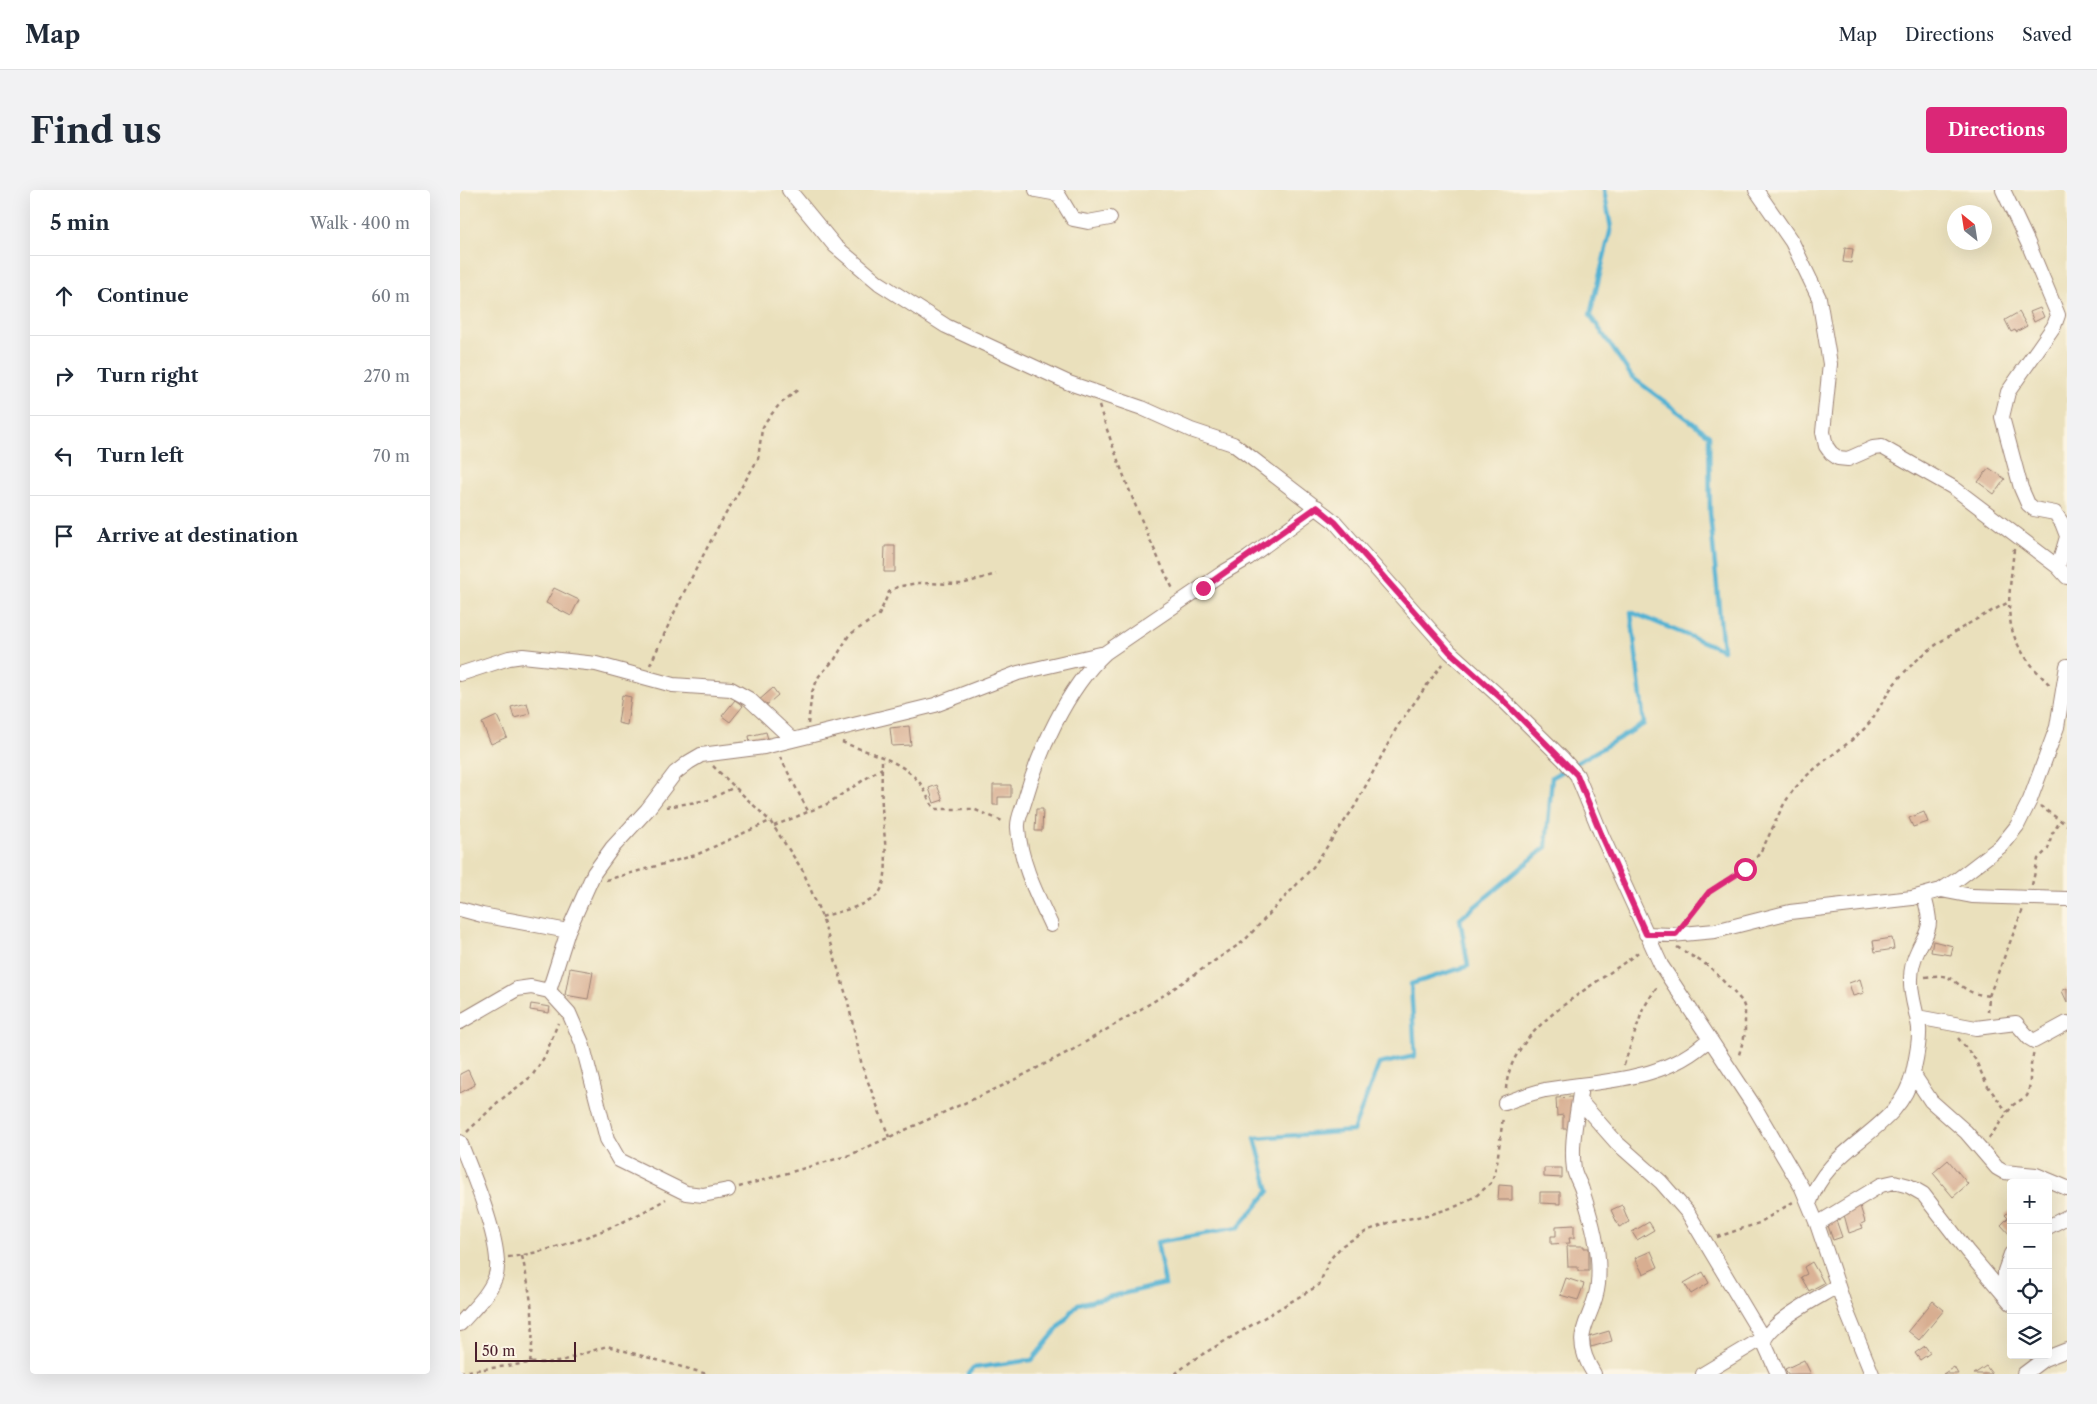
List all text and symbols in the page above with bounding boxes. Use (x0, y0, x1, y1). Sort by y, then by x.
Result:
text: Map (25, 20, 80, 49)
text: Map (1838, 24, 1877, 46)
text: Directions (1905, 24, 1994, 46)
text: Saved (2022, 24, 2072, 46)
button: Directions (1926, 107, 2067, 153)
text: Find us (30, 109, 162, 152)
north arrow (1947, 205, 1992, 250)
text: 5 min (50, 210, 110, 235)
text: Walk · 400 m (310, 213, 410, 233)
icon: ahead (50, 282, 78, 310)
text: Continue (97, 284, 189, 307)
text: 60 m (371, 286, 410, 306)
icon: right (50, 362, 78, 390)
text: Turn right (97, 364, 198, 387)
text: 270 m (364, 366, 410, 386)
icon: left (50, 442, 78, 470)
text: Turn left (97, 444, 184, 467)
text: 70 m (373, 446, 410, 466)
icon: arrive (50, 522, 78, 550)
text: Arrive at destination (97, 524, 298, 547)
route end (1192, 577, 1215, 600)
route start (1734, 858, 1757, 881)
map controls (2007, 1179, 2052, 1359)
button: + (2007, 1179, 2052, 1224)
button: − (2007, 1224, 2052, 1269)
button: locate (2007, 1269, 2052, 1314)
button: layers (2007, 1314, 2052, 1359)
scale bar (475, 1339, 576, 1362)
text: 50 m (482, 1342, 515, 1360)

